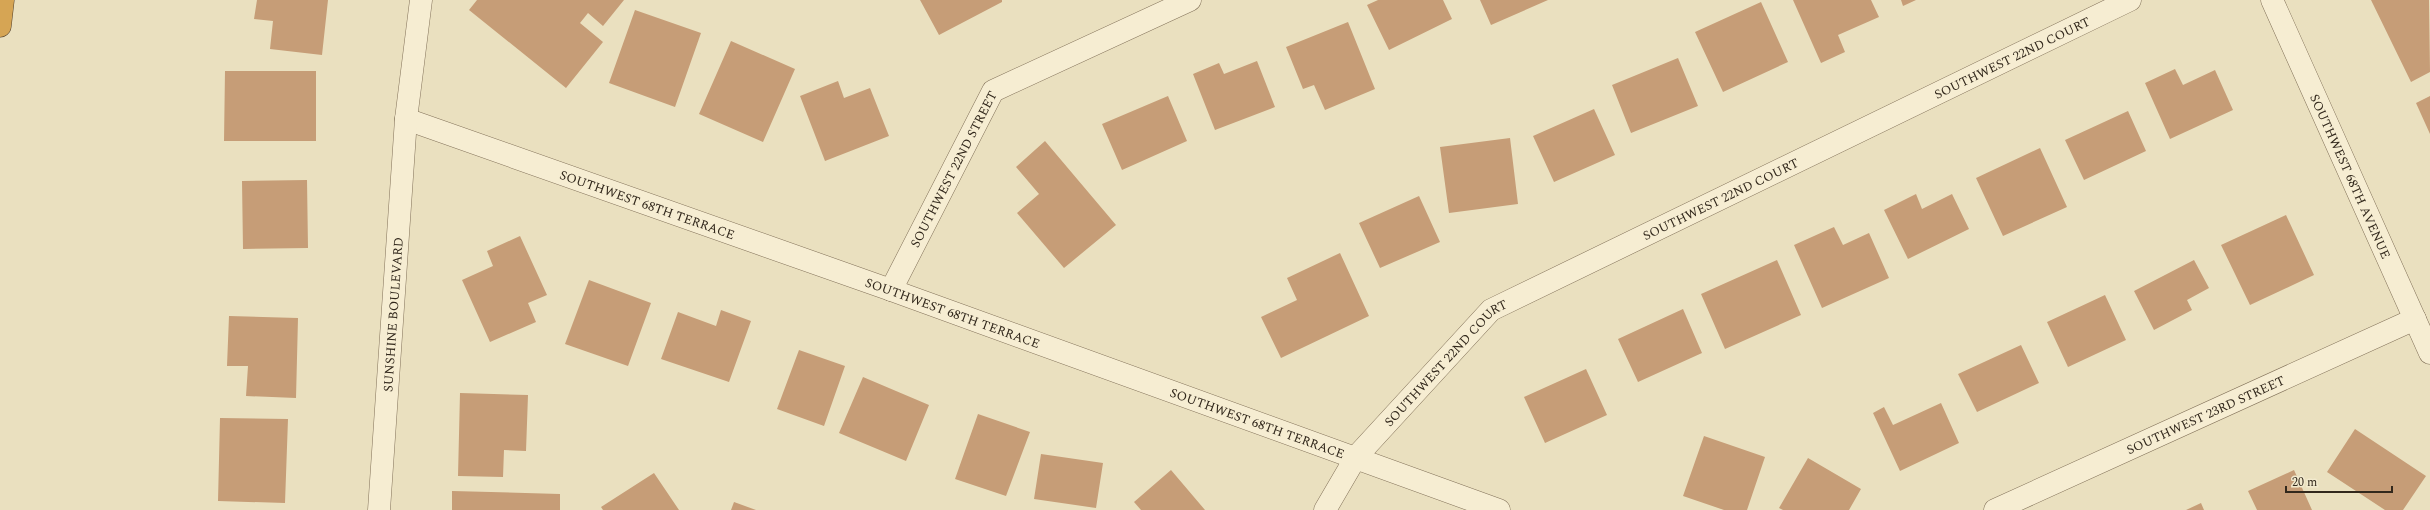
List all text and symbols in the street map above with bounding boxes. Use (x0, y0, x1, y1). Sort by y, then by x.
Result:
street label: SOUTHWEST 22ND COURT (1931, 12, 2094, 105)
street label: SOUTHWEST 22ND STREET (905, 87, 1003, 251)
street label: SOUTHWEST 68TH AVENUE (2304, 91, 2396, 262)
street label: SOUTHWEST 22ND COURT (1639, 153, 1803, 246)
street label: SOUTHWEST 68TH TERRACE (557, 165, 737, 245)
street label: SUNSHINE BOULEVARD (378, 236, 409, 393)
street label: SOUTHWEST 68TH TERRACE (862, 273, 1043, 354)
street label: SOUTHWEST 22ND COURT (1380, 294, 1511, 431)
street label: SOUTHWEST 23RD STREET (2123, 370, 2288, 460)
street label: SOUTHWEST 68TH TERRACE (1167, 383, 1347, 464)
scale bar (2286, 468, 2392, 494)
text: 20 m (2292, 473, 2317, 492)

